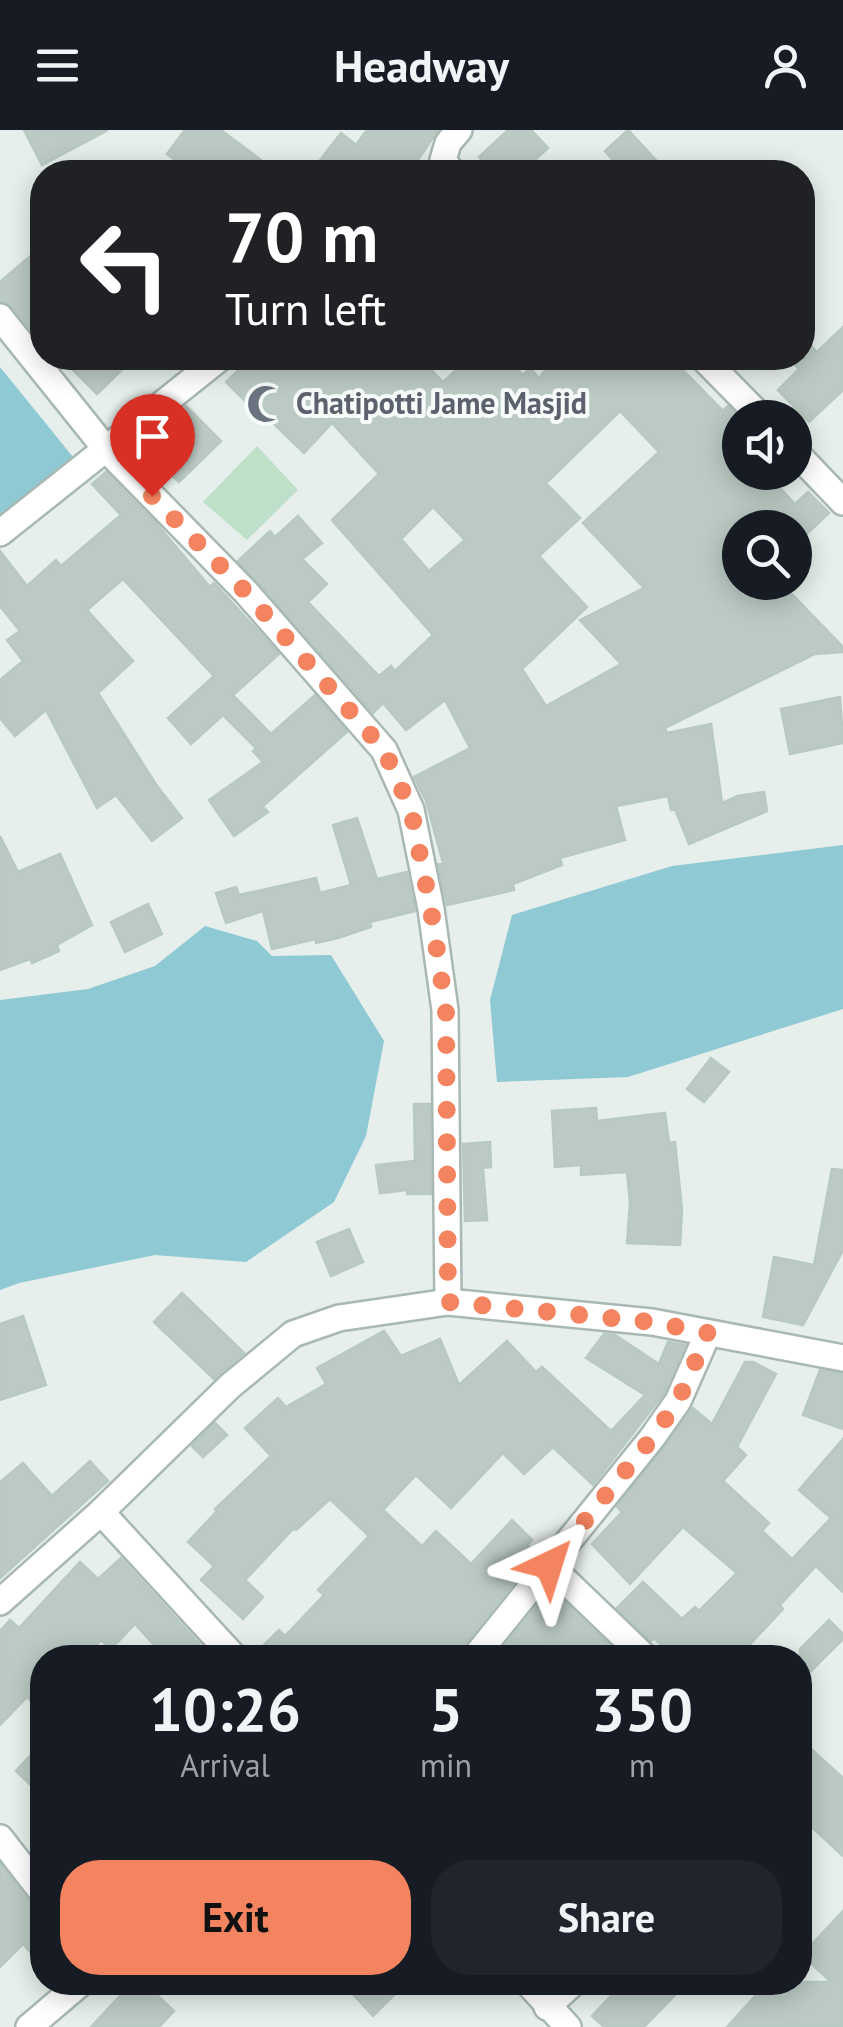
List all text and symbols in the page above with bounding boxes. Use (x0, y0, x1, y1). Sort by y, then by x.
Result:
text: Headway (334, 36, 509, 94)
icon: menu (30, 38, 85, 93)
icon: person (758, 38, 813, 93)
text: 70 m (225, 191, 378, 281)
icon: left (60, 200, 190, 330)
text: Turn left (225, 279, 386, 337)
mosque icon: Chatipotti Jame Masjid (245, 383, 287, 425)
place label: Chatipotti Jame Masjid (296, 383, 587, 422)
pin (110, 394, 195, 497)
map controls (722, 400, 812, 600)
button: sound (722, 400, 812, 490)
icon: arrive (125, 409, 180, 464)
button: search (722, 510, 812, 600)
position arrow (497, 1513, 601, 1617)
text: 10:26 (149, 1670, 301, 1748)
text: 5 (429, 1670, 463, 1748)
text: 350 (591, 1670, 693, 1748)
text: Arrival (180, 1744, 270, 1786)
text: min (420, 1744, 472, 1786)
text: m (629, 1744, 655, 1786)
button: Exit (60, 1860, 411, 1975)
button: Share (431, 1860, 782, 1975)

